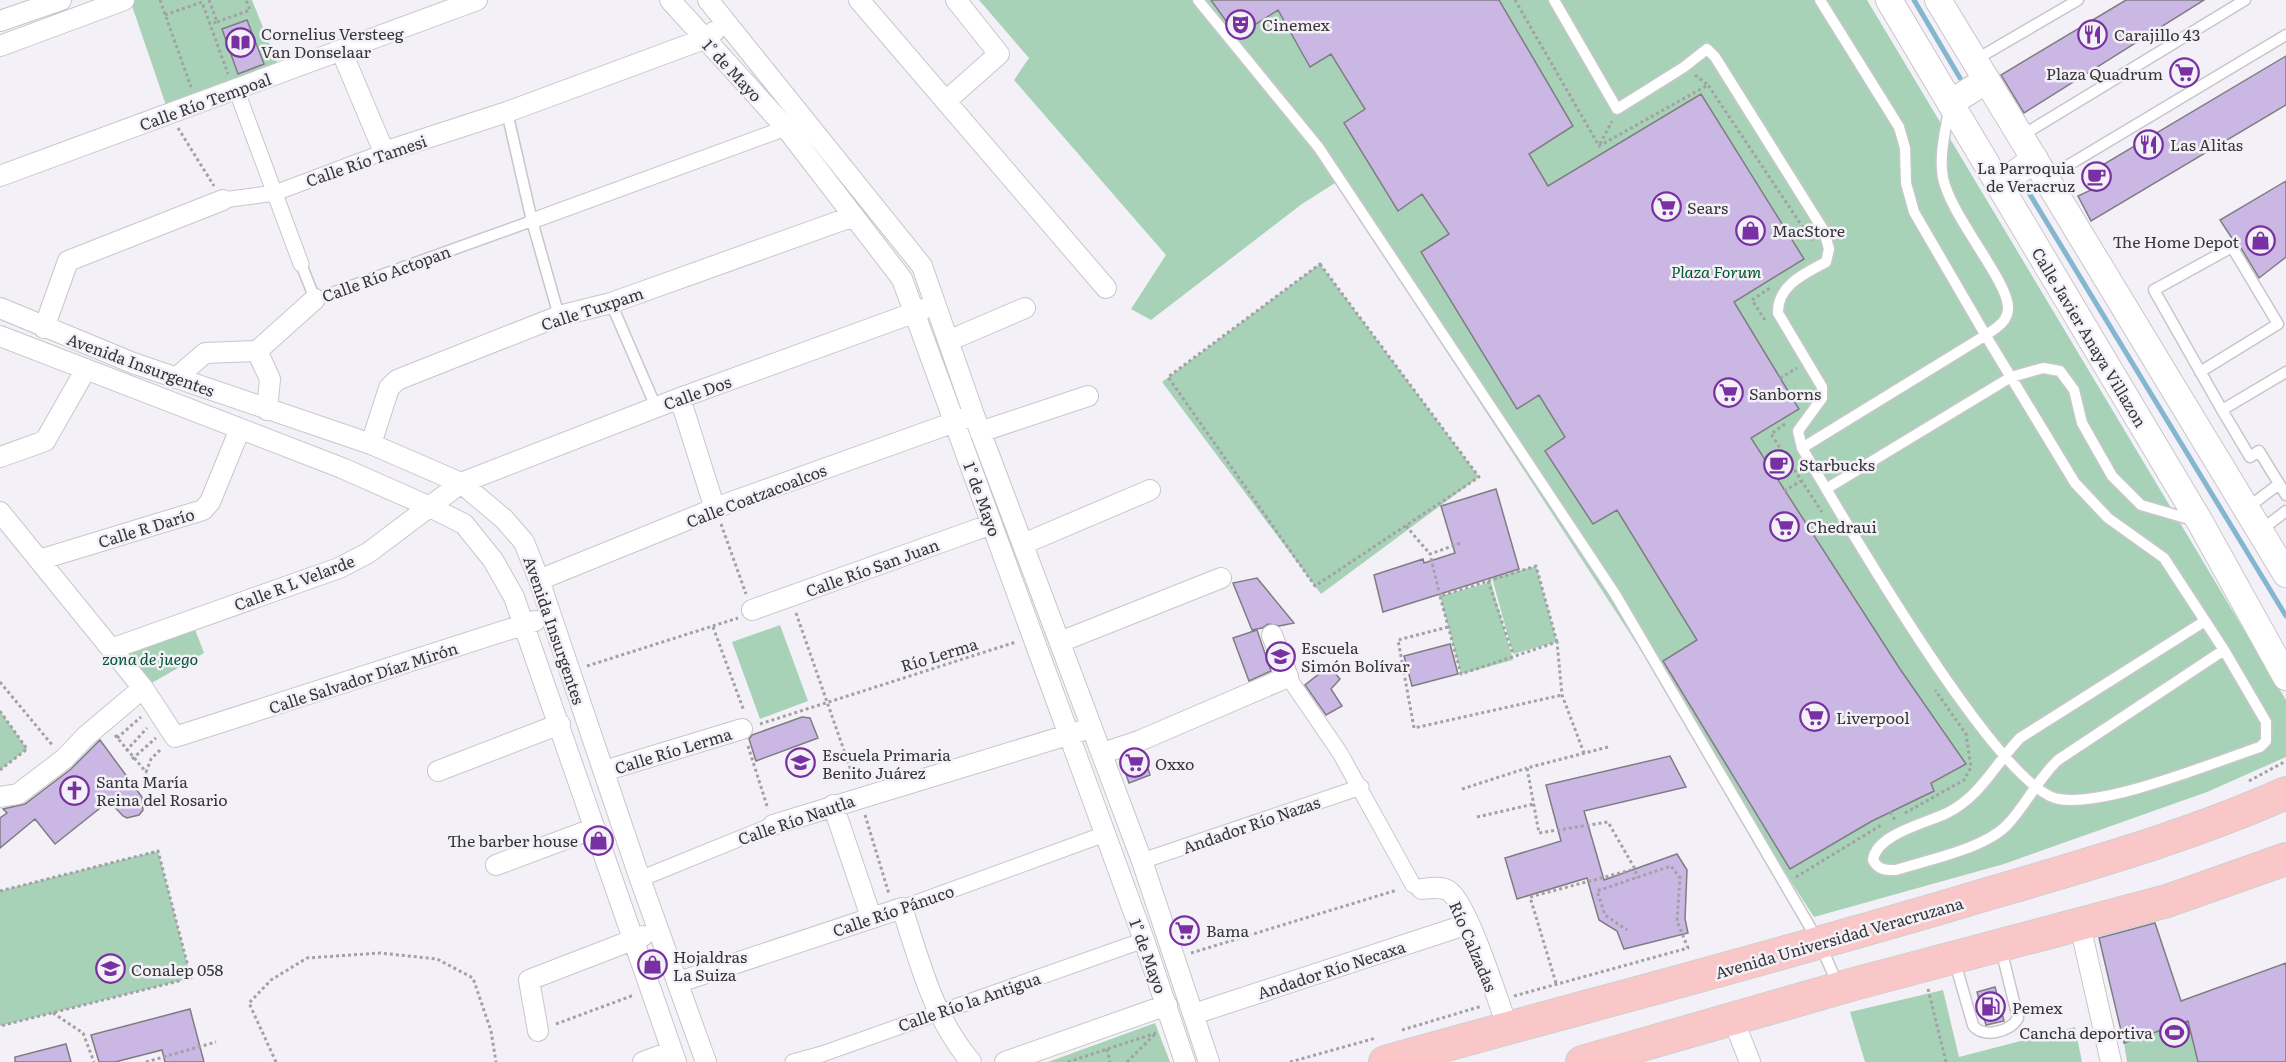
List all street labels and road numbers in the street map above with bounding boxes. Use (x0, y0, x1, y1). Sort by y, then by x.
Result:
street label: 1° de Mayo (698, 33, 768, 107)
street label: Calle Río Tempoal (136, 66, 274, 136)
street label: Calle Río Tamesi (302, 128, 430, 192)
street label: Calle Río Actopan (318, 238, 454, 307)
street label: Calle Javier Anaya Villazon (2027, 242, 2154, 432)
street label: Calle Tuxpam (538, 280, 647, 336)
street label: Avenida Insurgentes (64, 326, 218, 402)
street label: Calle Dos (660, 369, 734, 415)
street label: Calle Coatzacoalcos (682, 457, 830, 533)
street label: 1° de Mayo (958, 458, 1008, 540)
street label: Calle R Darío (95, 501, 197, 553)
street label: Calle Río San Juan (802, 532, 943, 602)
street label: Calle R L Velarde (230, 548, 358, 616)
street label: Avenida Insurgentes (518, 553, 592, 707)
street label: Río Lerma (897, 631, 981, 677)
street label: Calle Salvador Díaz Mirón (265, 635, 461, 719)
street label: Calle Río Lerma (612, 721, 735, 779)
street label: Calle Río Nautla (734, 788, 858, 850)
street label: Andador Río Nazas (1179, 789, 1323, 859)
street label: Calle Río Pánuco (829, 878, 957, 942)
street label: Avenida Universidad Veracruzana (1712, 890, 1966, 984)
street label: Río Calzadas (1444, 897, 1504, 995)
street label: 1° de Mayo (1124, 915, 1174, 997)
street label: Andador Río Necaxa (1254, 934, 1409, 1004)
street label: Calle Río la Antigua (894, 965, 1044, 1037)

